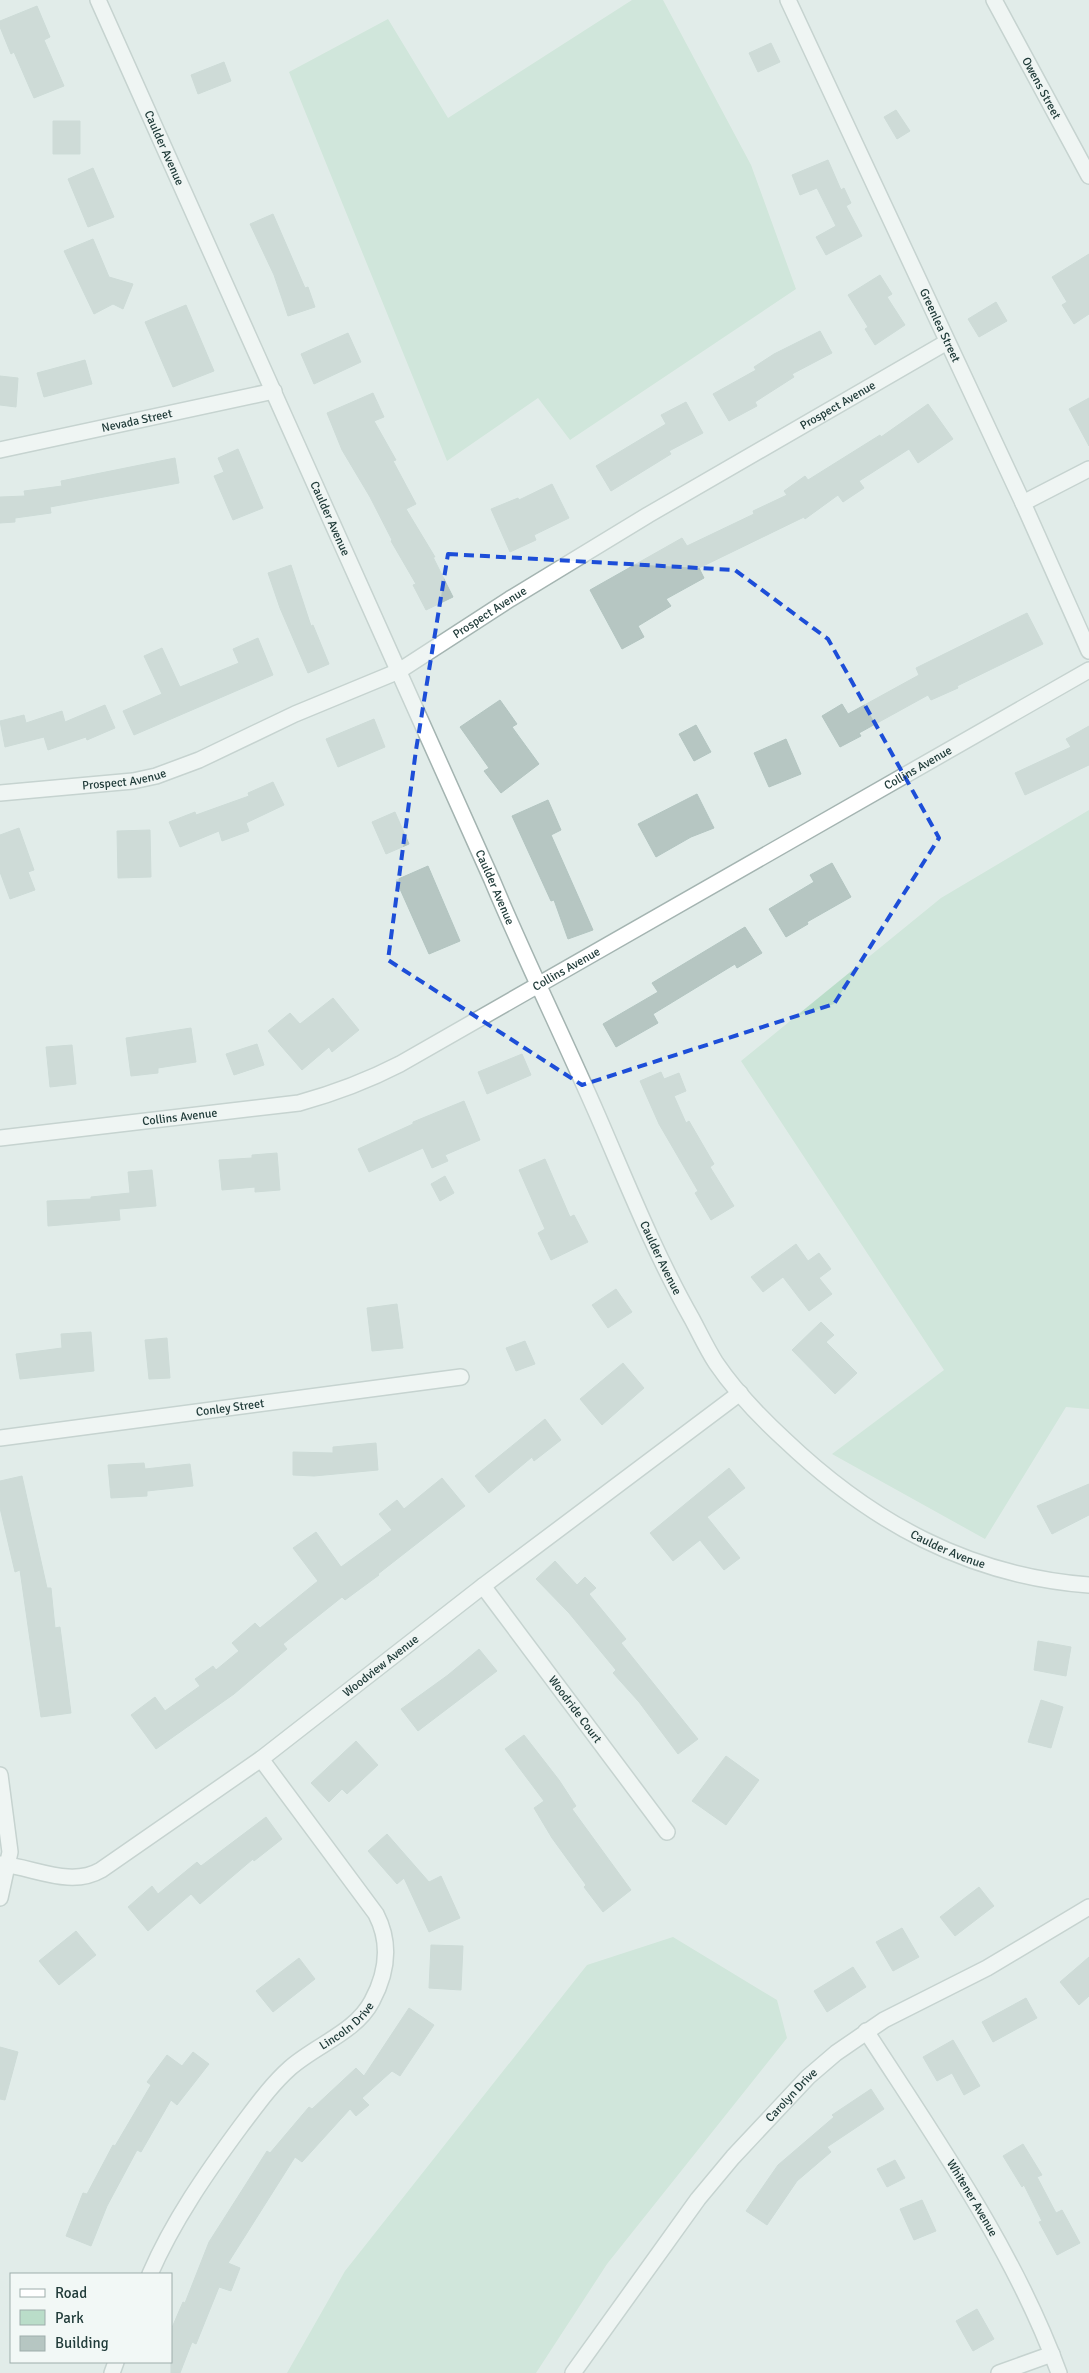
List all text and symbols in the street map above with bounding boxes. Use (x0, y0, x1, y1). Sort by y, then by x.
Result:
street label: Owens Street (1018, 55, 1064, 122)
street label: Caulder Avenue (140, 108, 187, 188)
street label: Greenlea Street (916, 286, 963, 365)
street label: Prospect Avenue (798, 378, 878, 433)
street label: Nevada Street (100, 406, 174, 436)
street label: Caulder Avenue (306, 479, 353, 558)
street label: Prospect Avenue (450, 584, 530, 642)
street label: Collins Avenue (882, 743, 955, 794)
street label: Prospect Avenue (82, 766, 168, 794)
street label: Caulder Avenue (471, 848, 517, 927)
street label: Collins Avenue (530, 944, 603, 995)
street label: Collins Avenue (141, 1106, 218, 1129)
street label: Caulder Avenue (636, 1219, 685, 1298)
street label: Conley Street (195, 1396, 265, 1420)
street label: Caulder Avenue (908, 1527, 987, 1572)
street label: Woodview Avenue (340, 1632, 422, 1700)
street label: Woodride Court (545, 1673, 605, 1746)
street label: Lincoln Drive (317, 1999, 378, 2053)
street label: Carolyn Drive (763, 2065, 821, 2125)
street label: Whitener Avenue (943, 2157, 1001, 2239)
legend (10, 2273, 172, 2363)
text: Road (55, 2284, 87, 2302)
text: Park (55, 2309, 84, 2327)
text: Building (55, 2334, 109, 2352)

